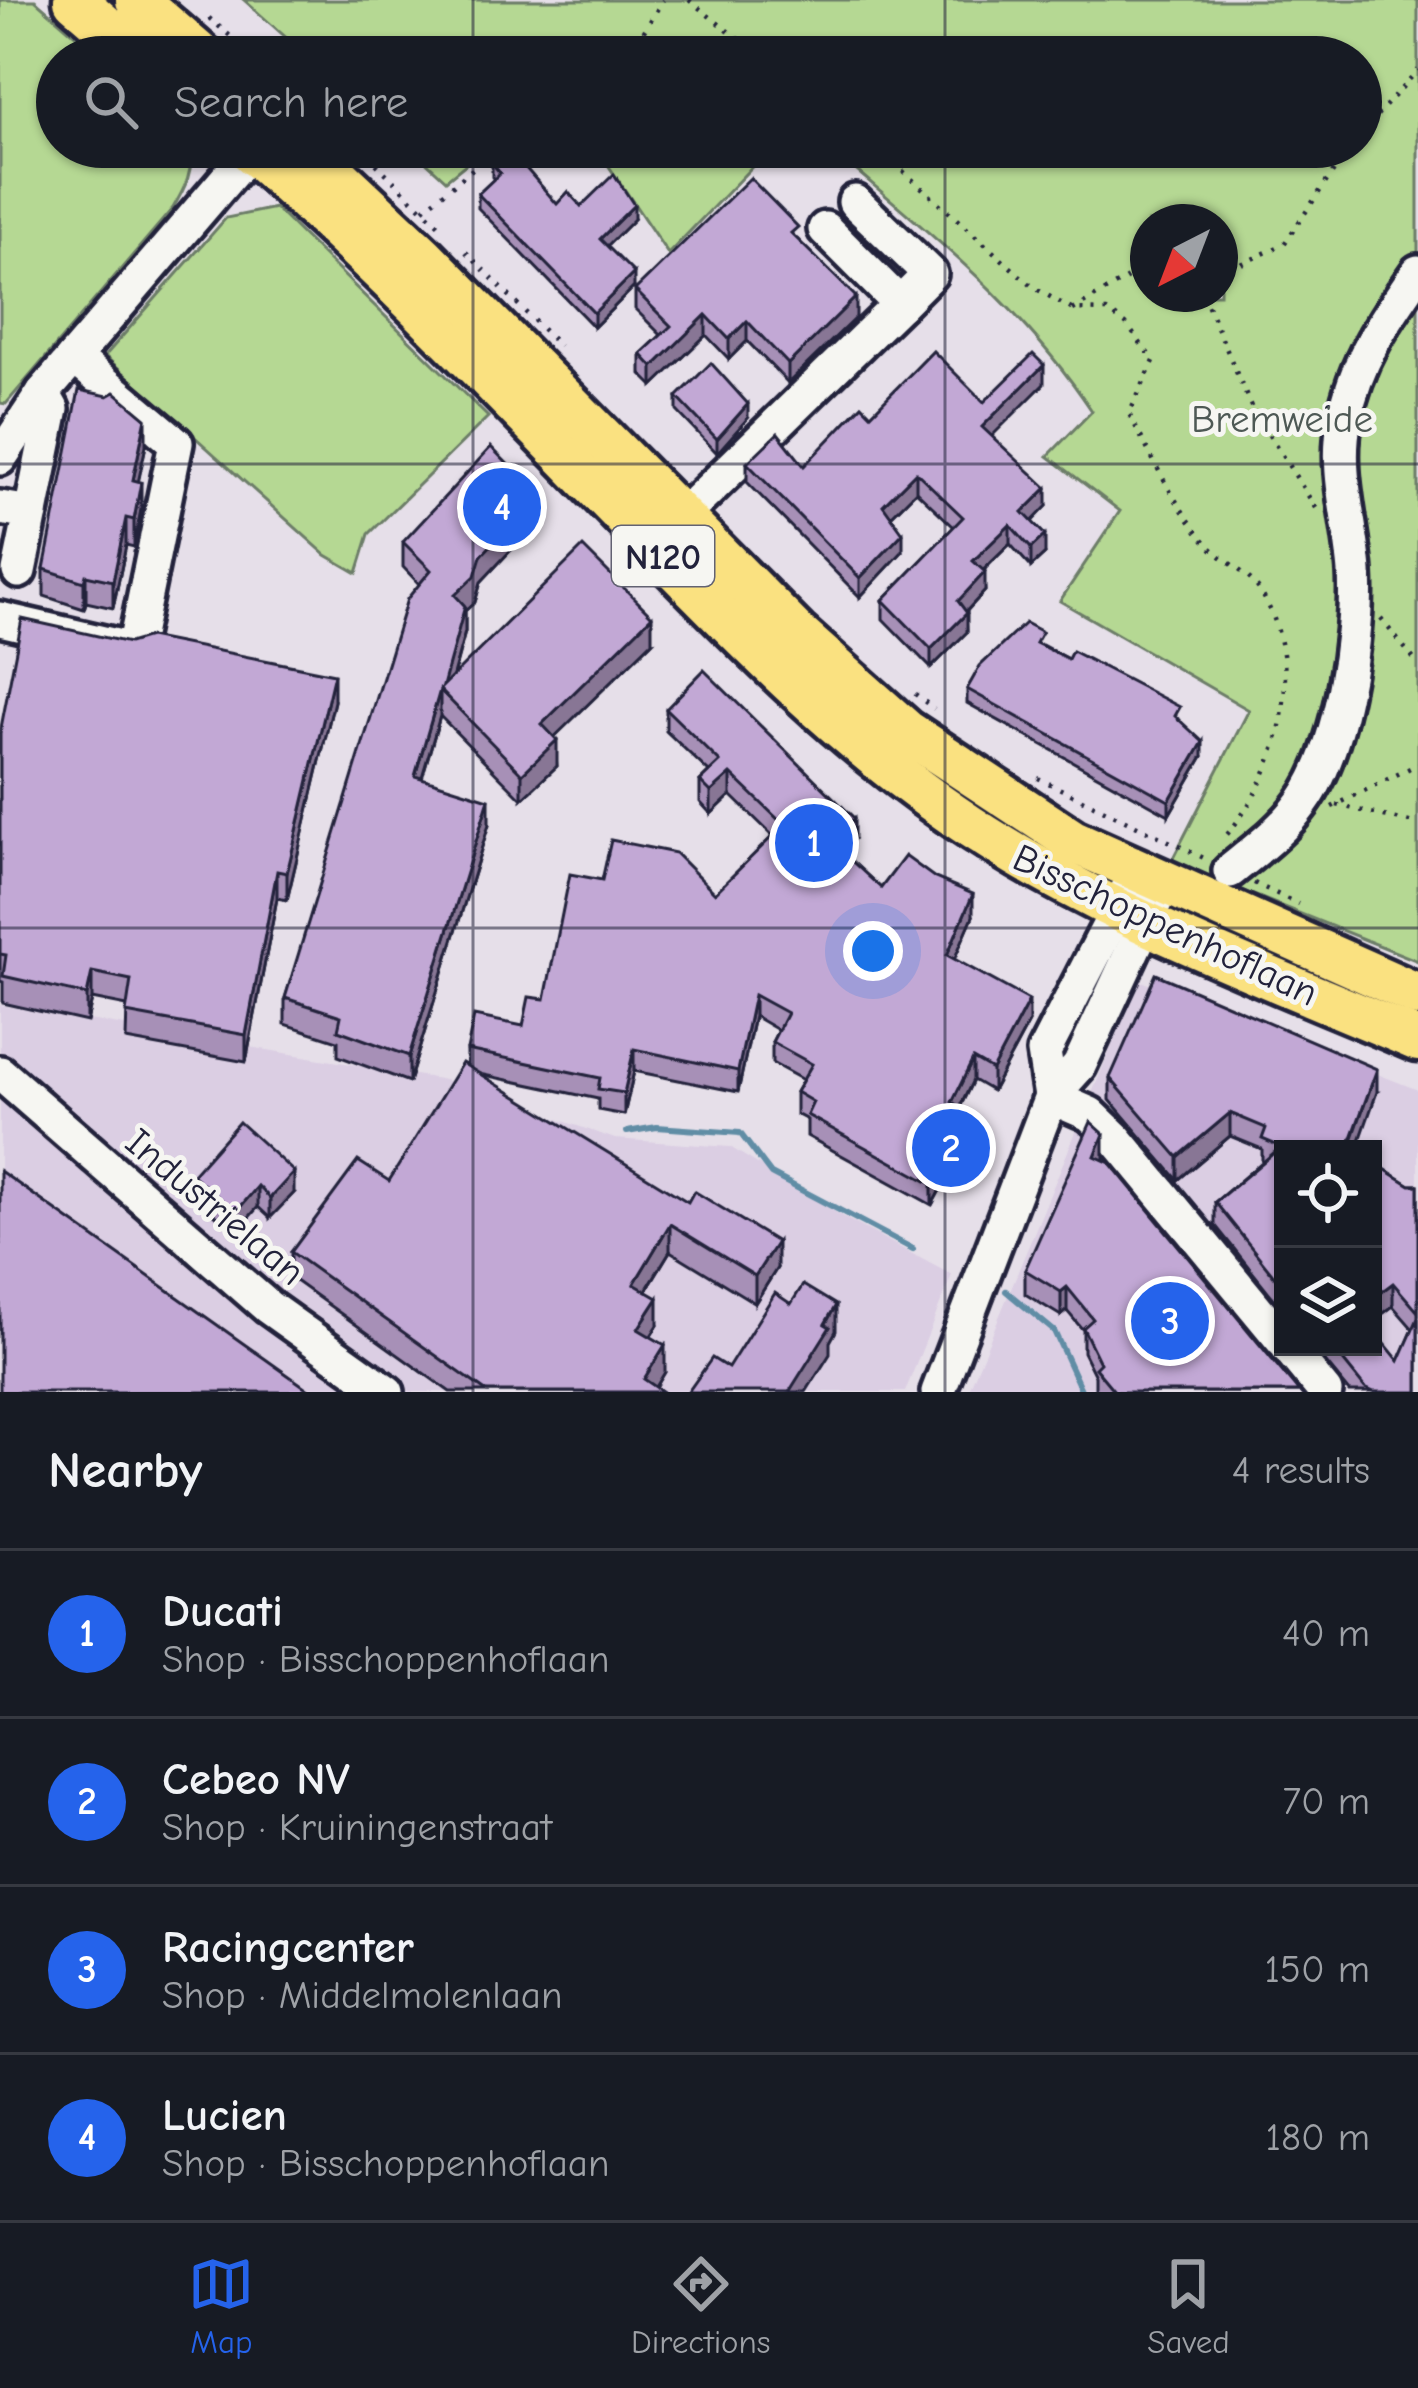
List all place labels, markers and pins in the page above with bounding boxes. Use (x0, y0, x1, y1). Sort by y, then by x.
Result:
pin: 4 (463, 462, 541, 552)
pin: 1 (775, 798, 853, 888)
pin: 2 (912, 1103, 990, 1193)
pin: 3 (1131, 1276, 1209, 1366)

